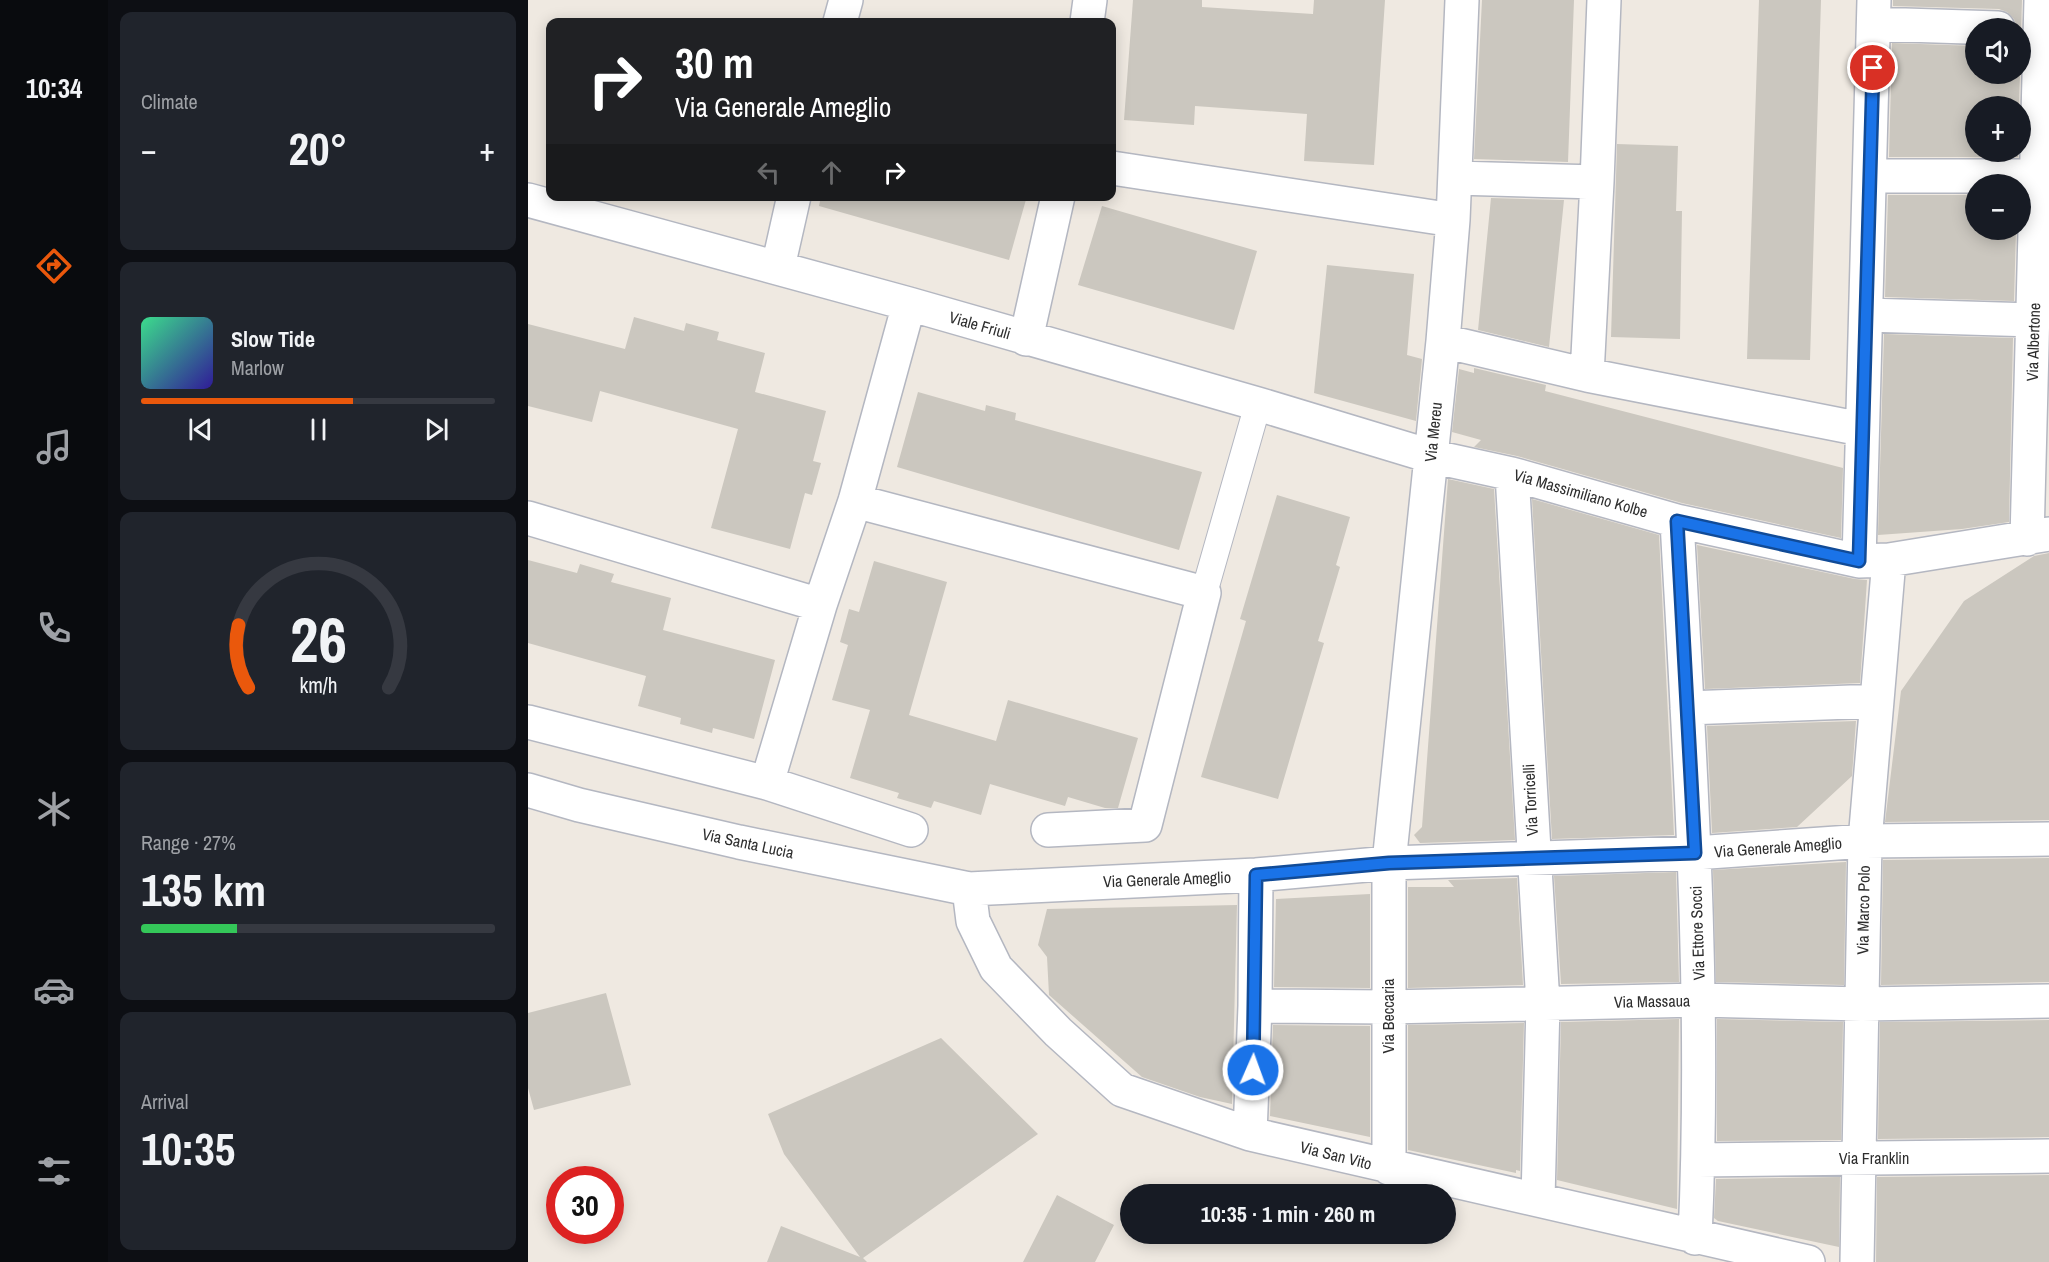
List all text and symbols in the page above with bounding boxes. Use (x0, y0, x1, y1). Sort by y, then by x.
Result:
map controls (1965, 18, 2031, 240)
button: sound (1965, 18, 2031, 84)
text: 30 m (675, 35, 754, 91)
icon: right (576, 42, 654, 120)
pin (1847, 42, 1898, 93)
icon: arrive (1856, 51, 1889, 84)
text: 10:34 (26, 70, 82, 106)
text: Climate (141, 88, 198, 115)
text: Via Generale Ameglio (675, 89, 891, 125)
button: + (1965, 96, 2031, 162)
text: 20° (288, 118, 348, 179)
text: − (141, 127, 157, 171)
text: + (479, 127, 495, 171)
icon: left (752, 156, 785, 189)
icon: ahead (815, 156, 848, 189)
icon: right (878, 156, 911, 189)
button: − (1965, 174, 2031, 240)
icon: directions (33, 245, 75, 287)
street label: Via Albertone (2021, 302, 2045, 382)
street label: Viale Friuli (947, 306, 1013, 344)
text: Slow Tide (231, 324, 315, 354)
text: Marlow (231, 354, 284, 381)
street label: Via Mereu (1419, 401, 1447, 463)
icon: previous (184, 413, 217, 446)
icon: pause (302, 413, 335, 446)
icon: next (420, 413, 453, 446)
icon: music (33, 426, 75, 468)
street label: Via Massimiliano Kolbe (1511, 463, 1651, 523)
text: 26 (290, 597, 346, 681)
icon: phone (33, 607, 75, 649)
text: km/h (299, 671, 337, 700)
street label: Via Torricelli (1517, 763, 1543, 837)
icon: climate (33, 788, 75, 830)
street label: Via Santa Lucia (700, 823, 797, 864)
text: Range · 27% (141, 829, 236, 856)
street label: Via Generale Ameglio (1713, 832, 1843, 862)
text: 135 km (141, 859, 266, 920)
street label: Via Marco Polo (1851, 865, 1875, 955)
street label: Via Generale Ameglio (1103, 866, 1231, 892)
street label: Via Ettore Socci (1684, 885, 1710, 981)
icon: car (33, 969, 75, 1011)
street label: Via Beccaria (1377, 978, 1399, 1053)
street label: Via Massaua (1614, 989, 1691, 1013)
position arrow (1221, 1038, 1285, 1102)
text: Arrival (141, 1088, 188, 1115)
text: 10:35 (141, 1118, 235, 1179)
street label: Via San Vito (1298, 1135, 1374, 1175)
street label: Via Franklin (1839, 1147, 1909, 1169)
icon: filters (33, 1150, 75, 1192)
speed limit sign: 30 (546, 1166, 624, 1244)
text: 10:35 · 1 min · 260 m (1201, 1199, 1375, 1229)

